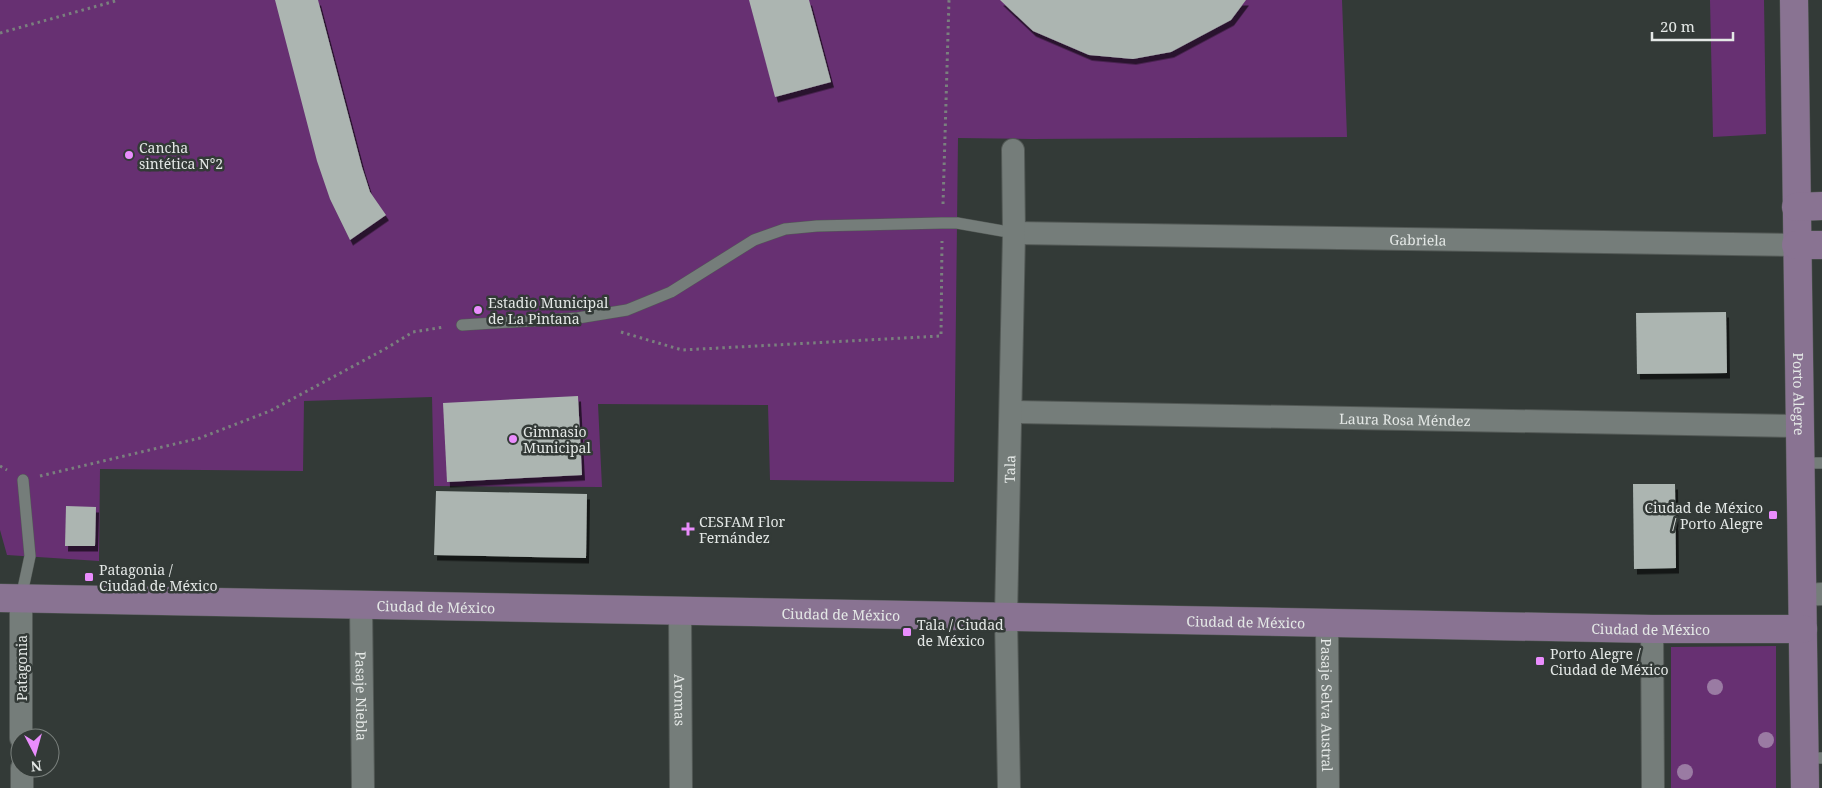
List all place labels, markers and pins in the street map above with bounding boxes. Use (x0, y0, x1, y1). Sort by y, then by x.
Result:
place label: Cancha sintética N°2 (139, 138, 223, 173)
marker: Cancha sintética N°2 (123, 149, 135, 161)
place label: Estadio Municipal de La Pintana (488, 293, 609, 328)
marker: Estadio Municipal de La Pintana (472, 304, 484, 316)
place label: Gimnasio Municipal (523, 422, 591, 457)
marker: Gimnasio Municipal (507, 433, 519, 445)
place label: Ciudad de México / Porto Alegre (1644, 498, 1763, 533)
marker: Ciudad de México / Porto Alegre (1767, 509, 1779, 521)
place label: CESFAM Flor Fernández (699, 512, 786, 547)
marker: CESFAM Flor Fernández (681, 522, 695, 536)
place label: Patagonia / Ciudad de México (99, 560, 218, 595)
marker: Patagonia / Ciudad de México (83, 571, 95, 583)
place label: Tala / Ciudad de México (917, 615, 1004, 650)
marker: Tala / Ciudad de México (901, 626, 913, 638)
place label: Porto Alegre / Ciudad de México (1550, 644, 1669, 679)
marker: Porto Alegre / Ciudad de México (1534, 655, 1546, 667)

